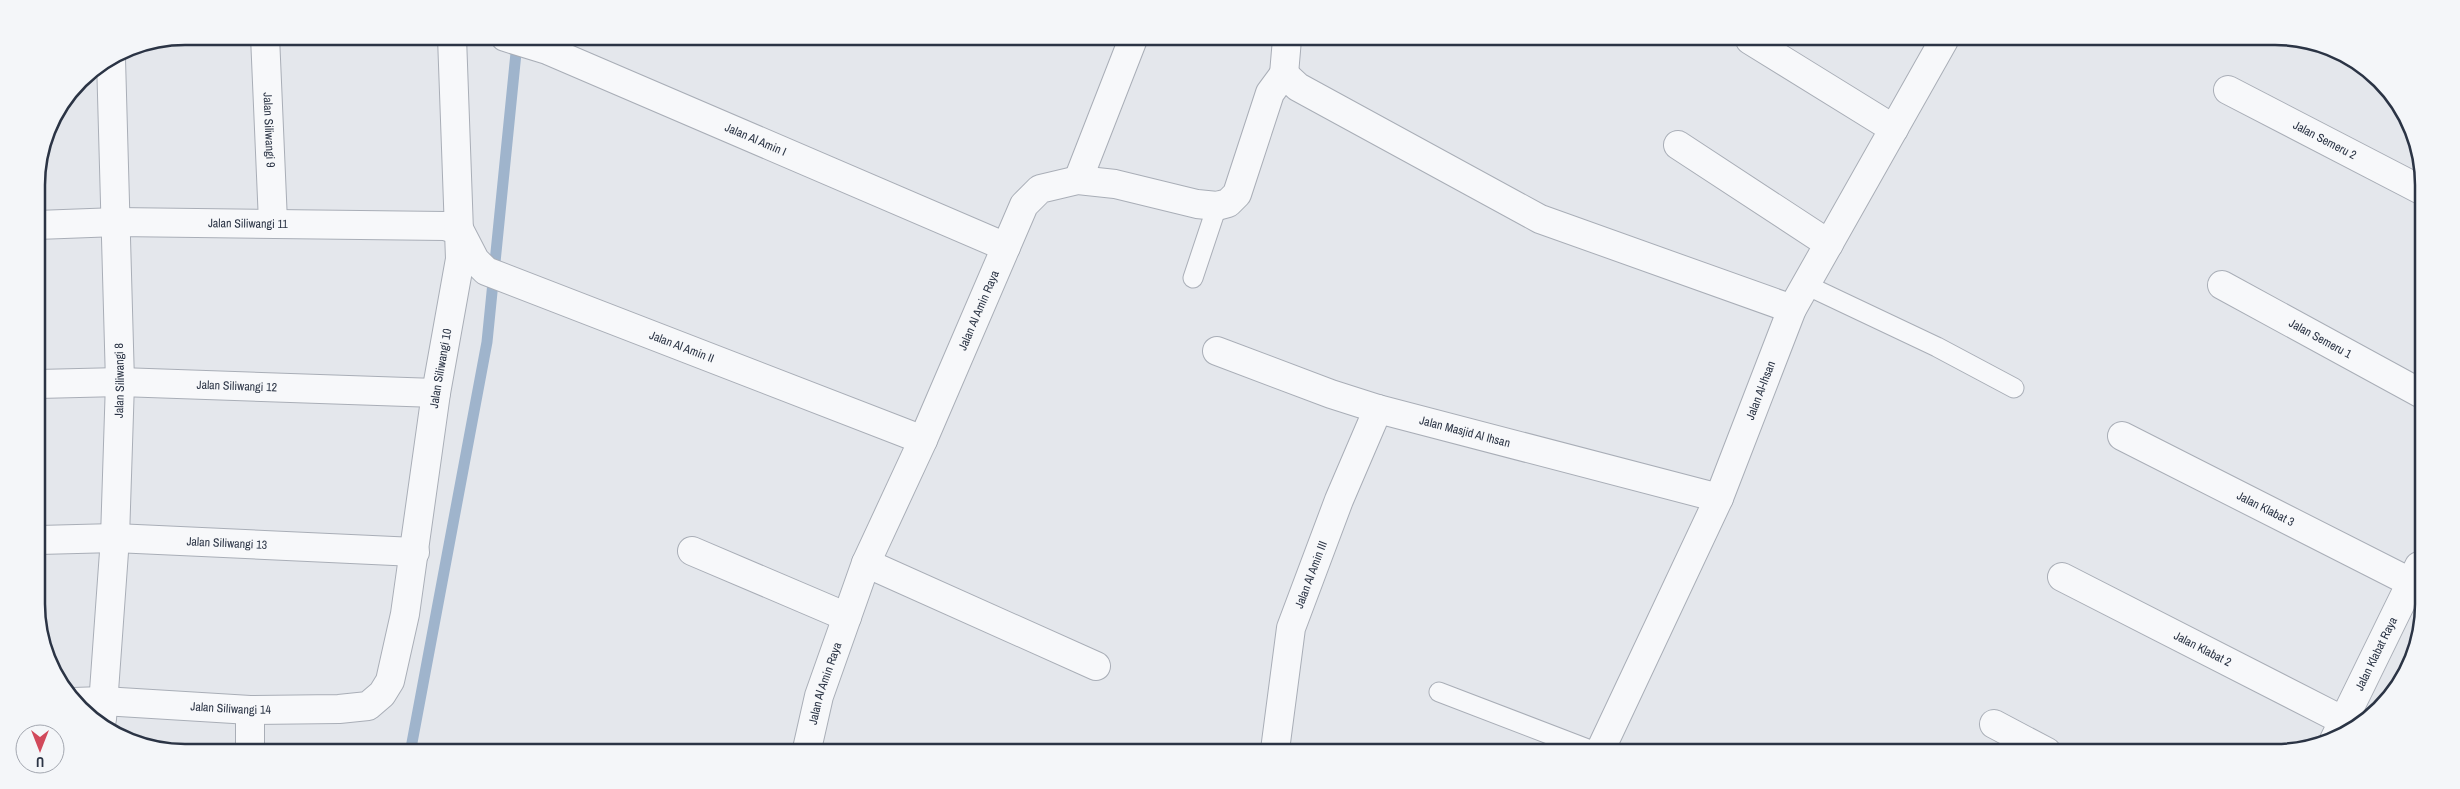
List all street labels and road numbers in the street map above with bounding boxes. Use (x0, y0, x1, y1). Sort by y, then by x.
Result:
street label: Jalan Siliwangi 9 (259, 92, 279, 168)
street label: Jalan Semeru 2 (2290, 117, 2359, 163)
street label: Jalan Al Amin I (722, 119, 789, 160)
street label: Jalan Siliwangi 11 (208, 215, 288, 232)
street label: Jalan Al Amin Raya (954, 268, 1003, 353)
street label: Jalan Semeru 1 (2286, 315, 2355, 362)
street label: Jalan Siliwangi 10 (426, 327, 455, 409)
street label: Jalan Al Amin II (647, 327, 716, 366)
street label: Jalan Siliwangi 8 (111, 343, 128, 418)
street label: Jalan Al-Ihsan (1742, 359, 1779, 422)
street label: Jalan Siliwangi 12 (196, 377, 277, 395)
street label: Jalan Masjid Al Ihsan (1418, 412, 1512, 451)
street label: Jalan Klabat 3 (2234, 488, 2297, 530)
street label: Jalan Siliwangi 13 (186, 533, 267, 553)
street label: Jalan Al Amin III (1291, 539, 1331, 611)
street label: Jalan Klabat Raya (2351, 614, 2401, 693)
street label: Jalan Klabat 2 (2171, 628, 2234, 670)
street label: Jalan Al Amin Raya (805, 640, 846, 726)
street label: Jalan Siliwangi 14 (190, 698, 272, 718)

